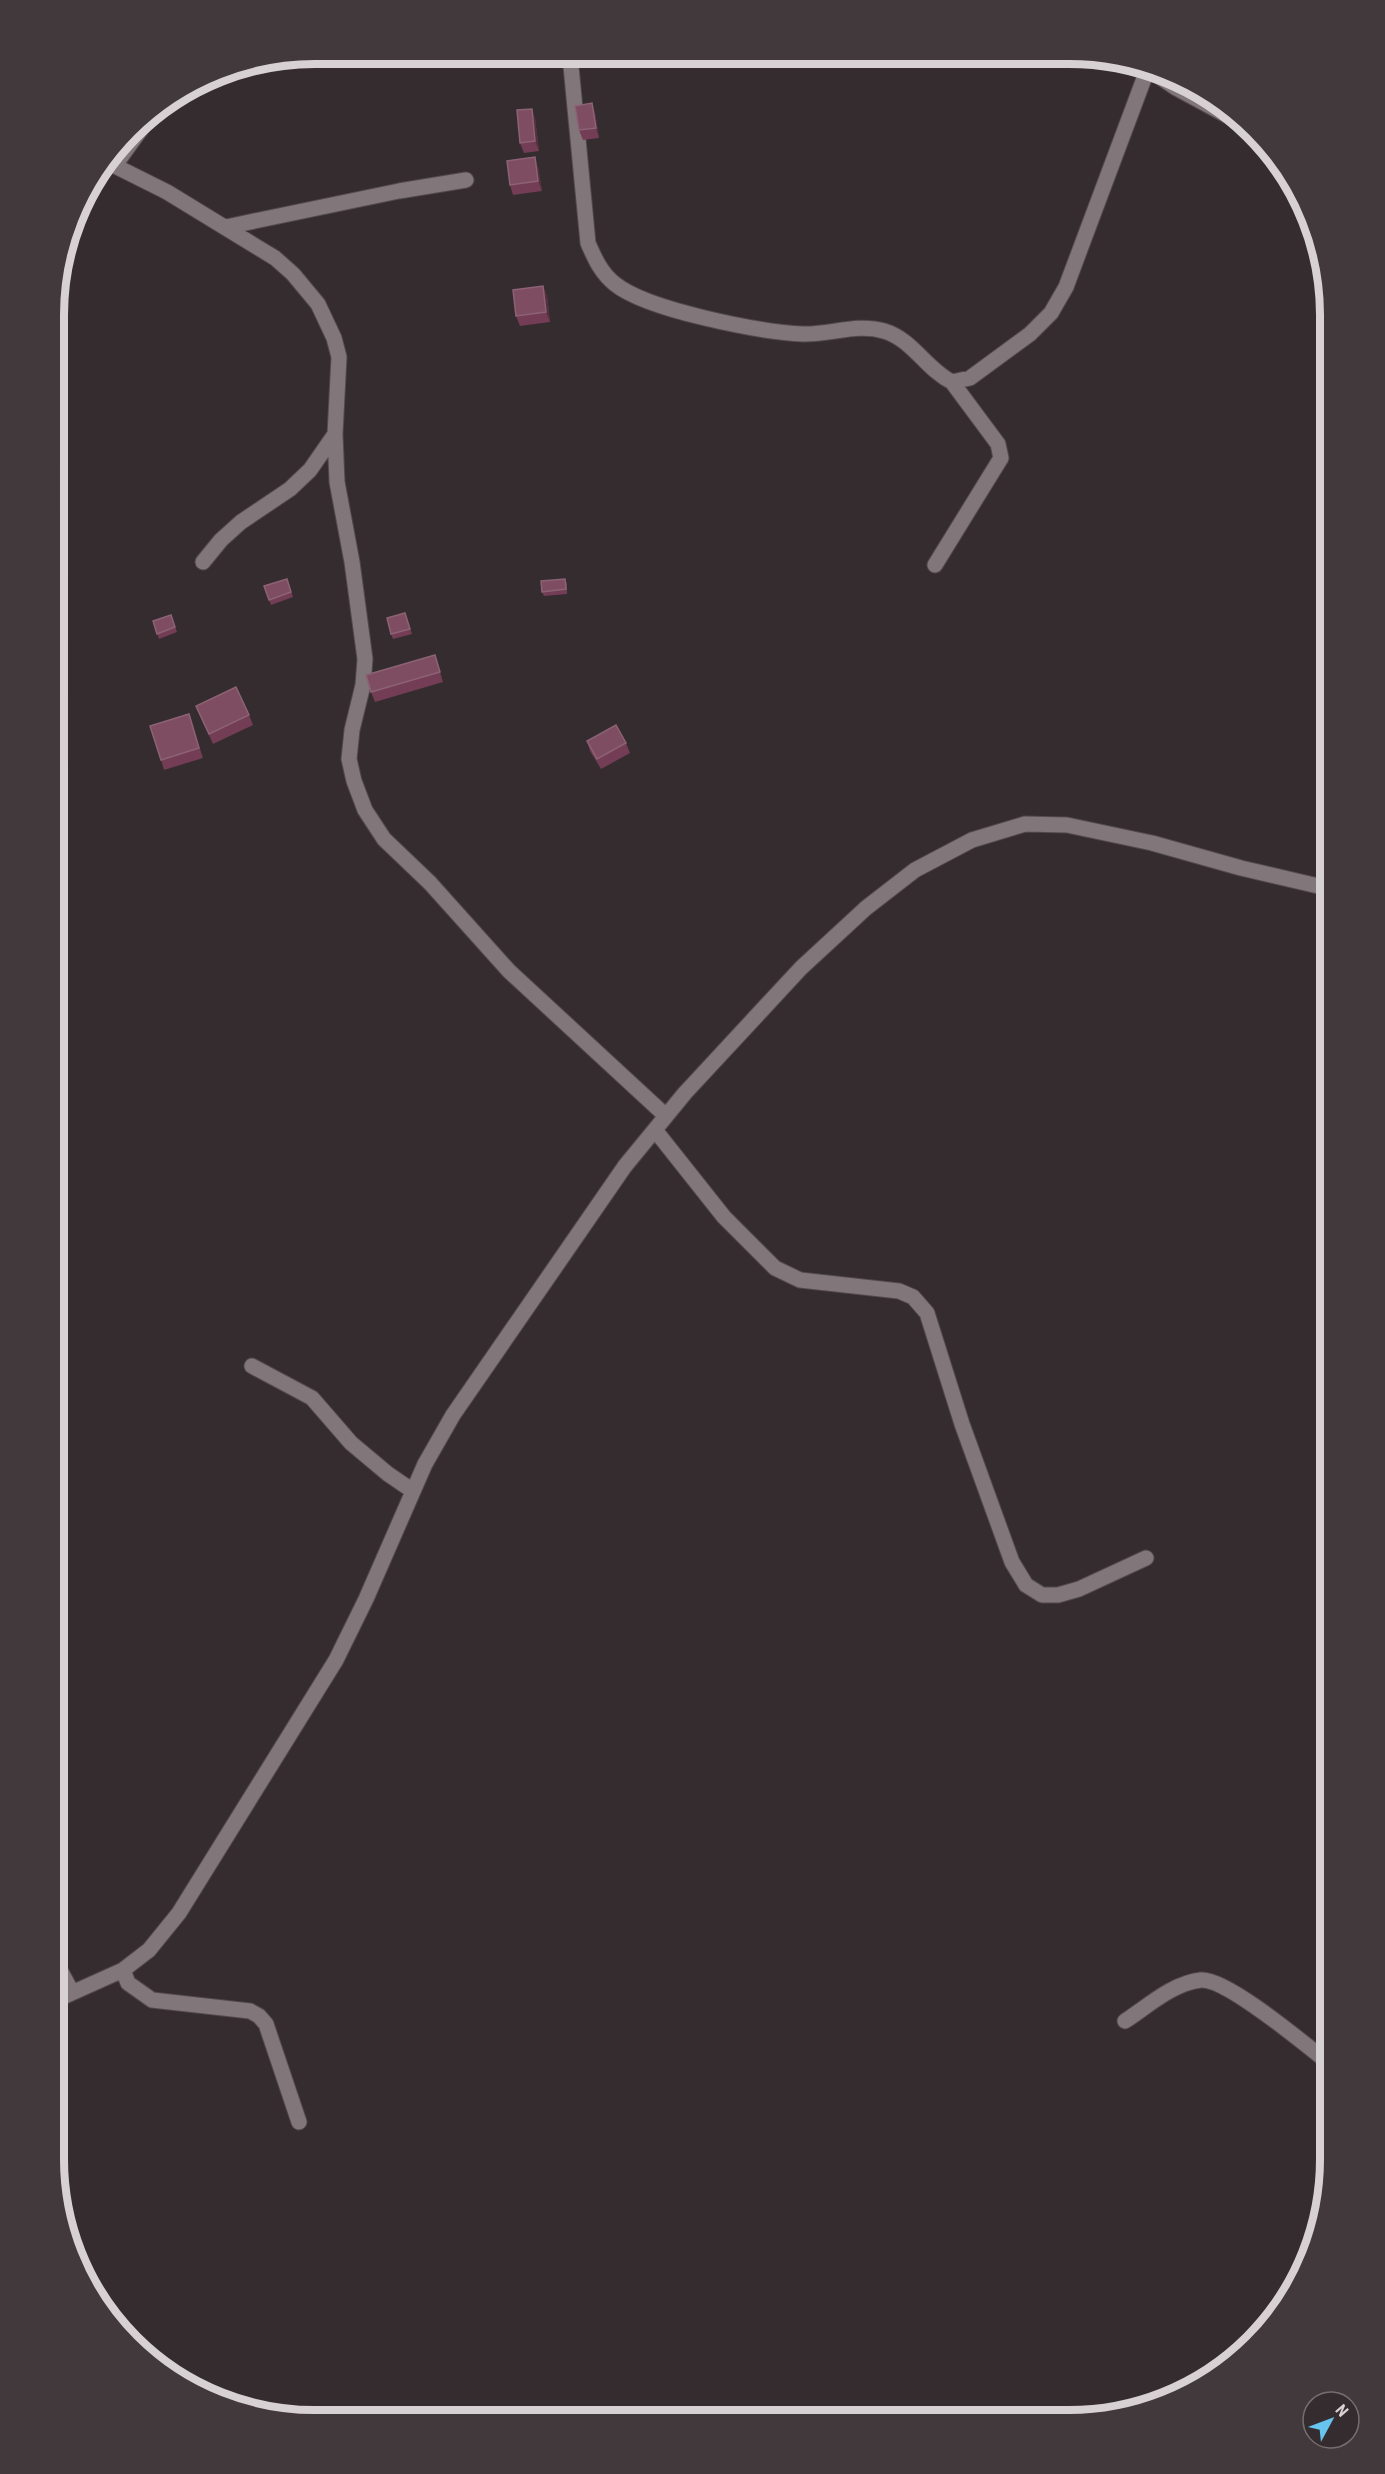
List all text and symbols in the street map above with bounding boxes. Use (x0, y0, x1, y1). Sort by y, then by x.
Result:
north arrow (1301, 2390, 1361, 2450)
text: N (1332, 2401, 1352, 2420)

